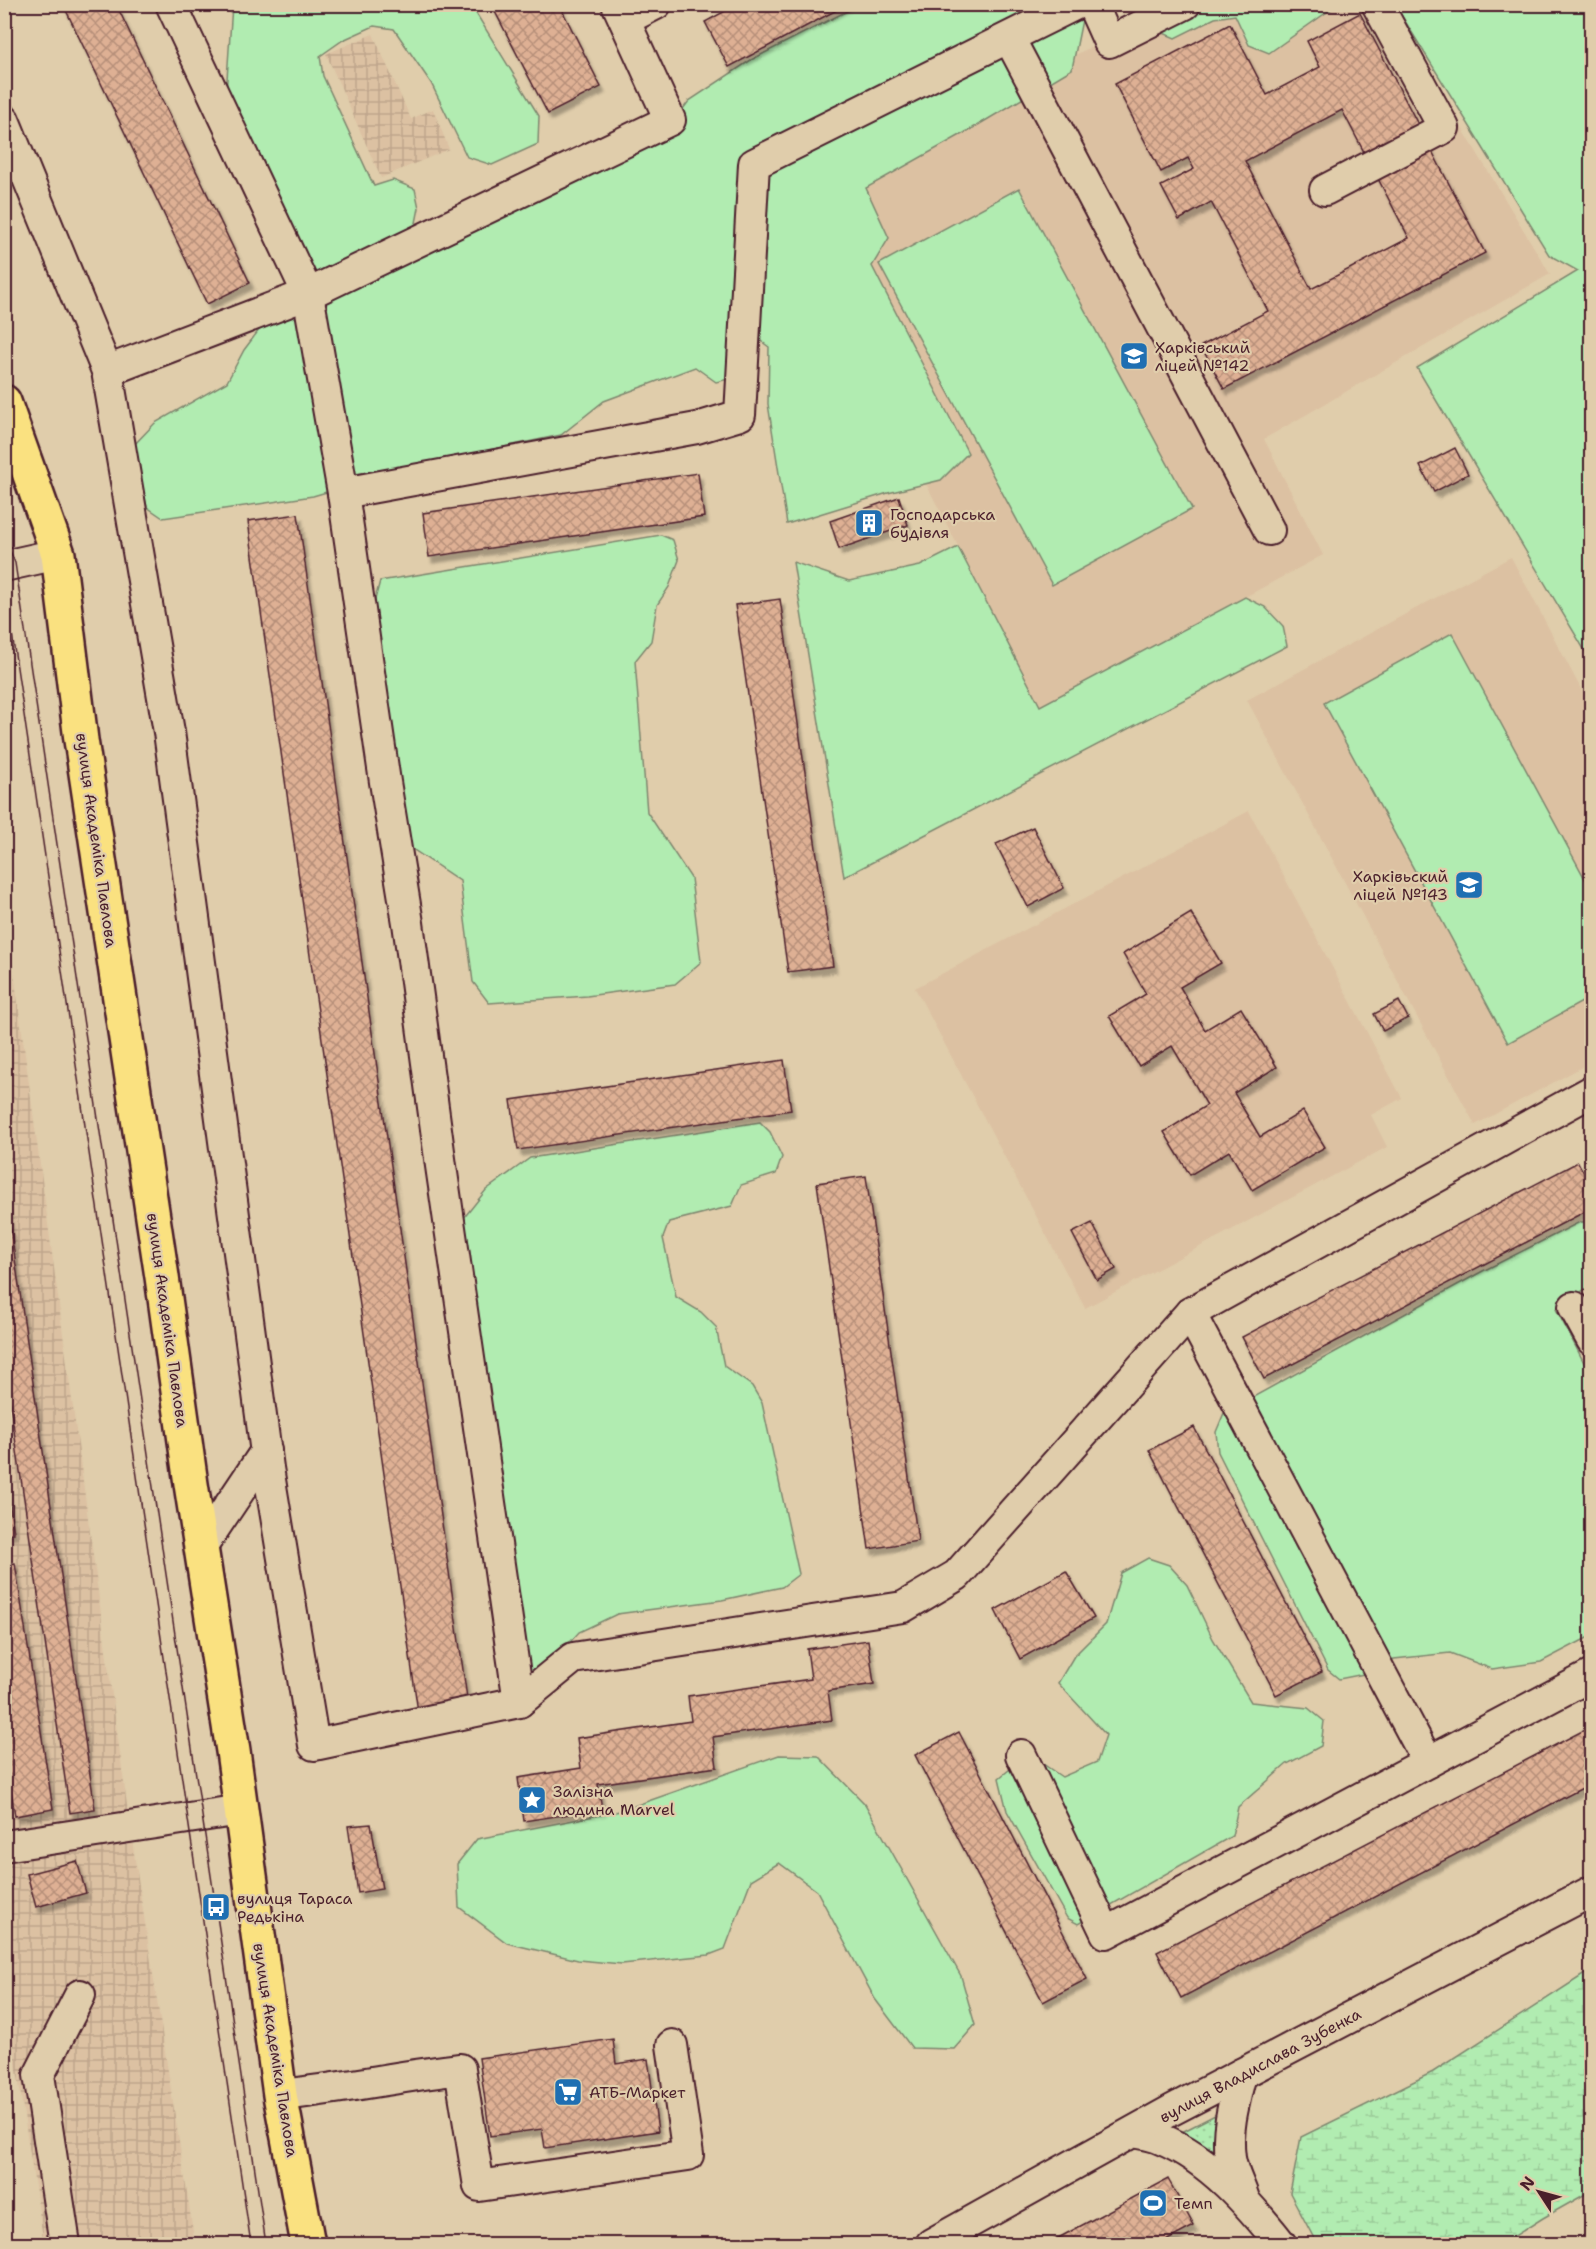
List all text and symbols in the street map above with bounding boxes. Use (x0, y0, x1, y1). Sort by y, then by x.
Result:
place label: Харківський ліцей №142 (1155, 337, 1250, 376)
school or university icon: Харківський ліцей №142 (1118, 340, 1150, 372)
place label: Господарська будівля (890, 504, 995, 543)
building icon: Господарська будівля (853, 507, 885, 539)
street label: вулиця Академіка Павлова (71, 731, 122, 949)
place label: Харківьский ліцей №143 (1353, 866, 1448, 905)
school or university icon: Харківьский ліцей №143 (1453, 869, 1485, 901)
street label: вулиця Академіка Павлова (142, 1211, 193, 1429)
place label: Залізна людина Marvel (553, 1781, 675, 1820)
place icon: Залізна людина Marvel (516, 1784, 548, 1816)
place label: вулиця Тараса Редькіна (237, 1888, 353, 1927)
bus stop icon: вулиця Тараса Редькіна (200, 1891, 232, 1923)
street label: вулиця Академіка Павлова (248, 1942, 303, 2159)
street label: вулиця Владислава Зубенка (1156, 2003, 1365, 2128)
supermarket icon: АТБ-Маркет (552, 2076, 584, 2108)
place label: АТБ-Маркет (589, 2082, 686, 2103)
north arrow (1509, 2162, 1569, 2222)
text: N (1515, 2172, 1539, 2195)
sports icon: Темп (1137, 2187, 1169, 2219)
place label: Темп (1174, 2193, 1213, 2214)

